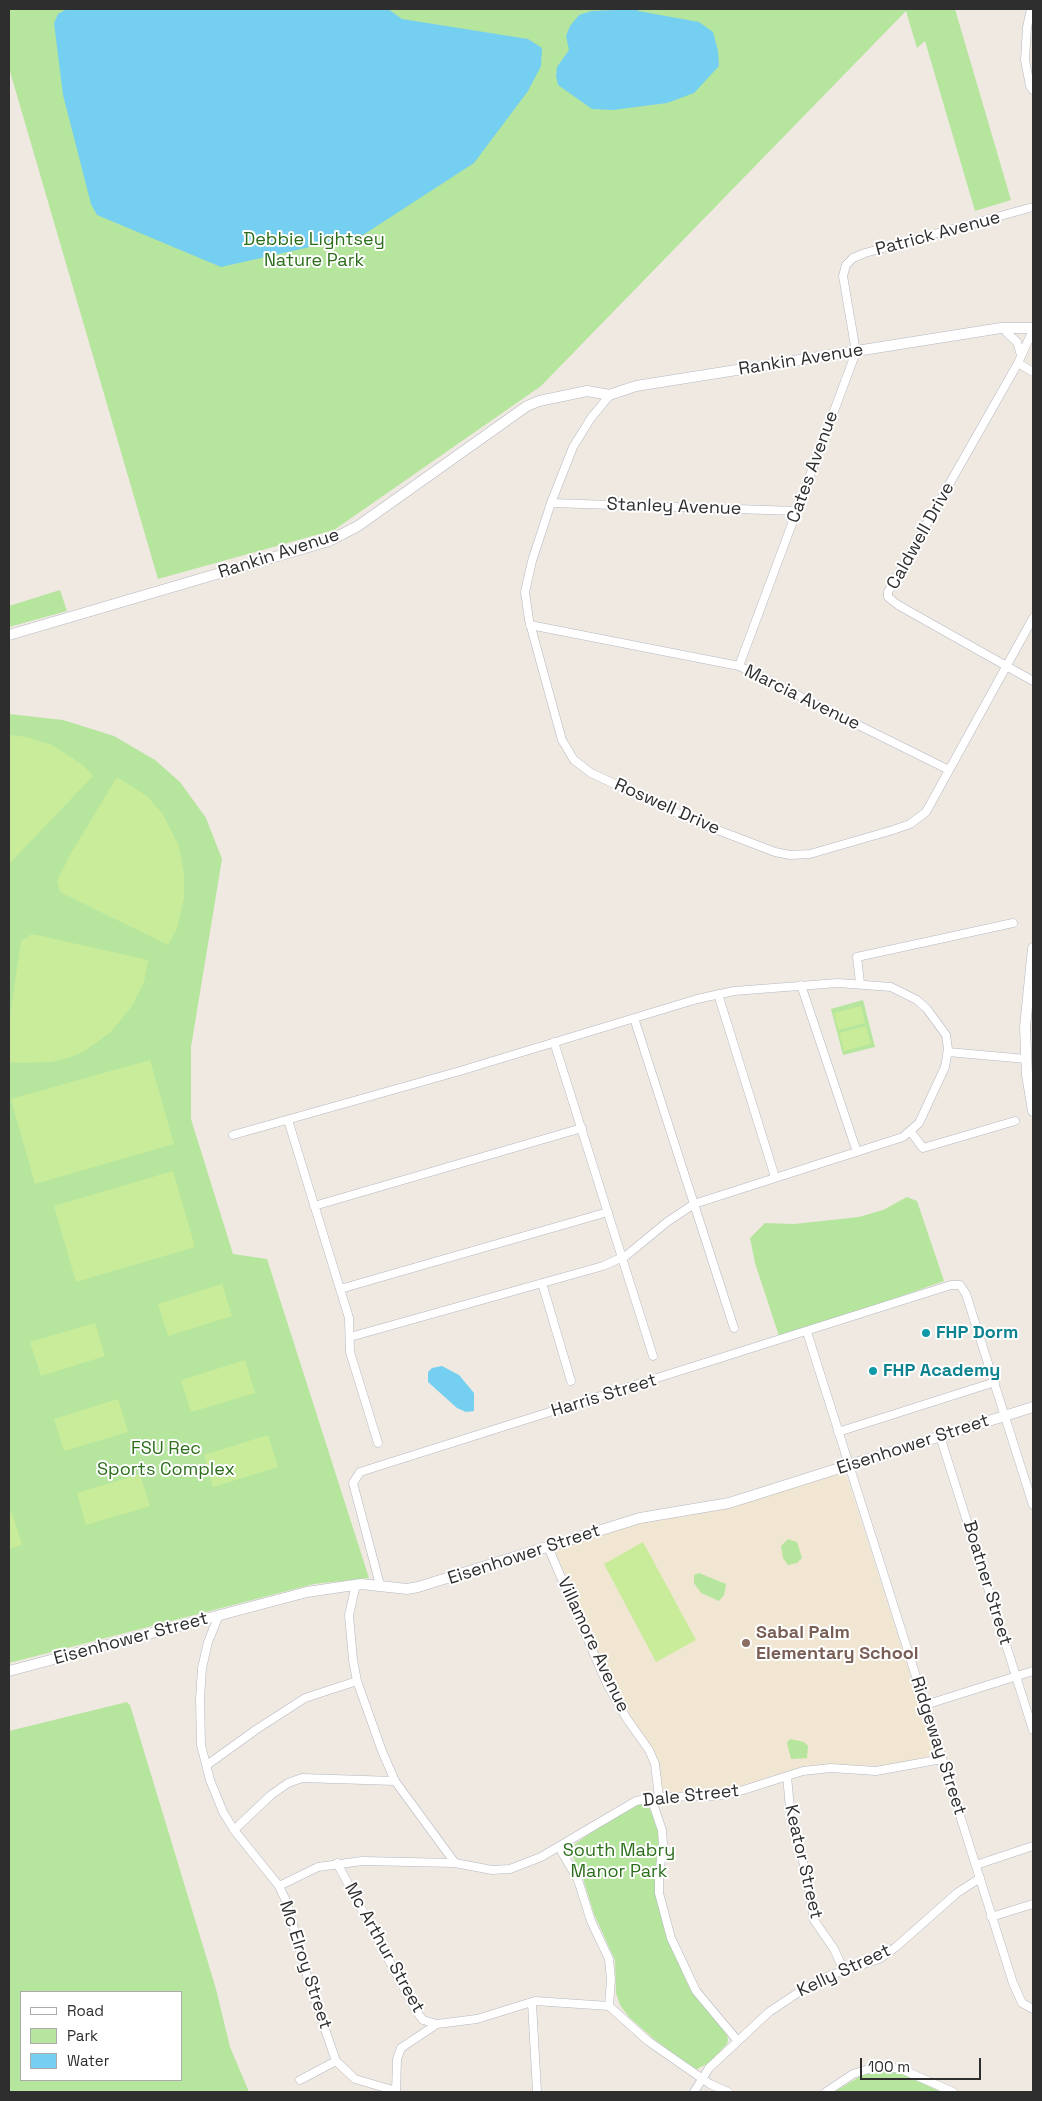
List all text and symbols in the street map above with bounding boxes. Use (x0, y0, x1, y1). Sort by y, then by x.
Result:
street label: Patrick Avenue (873, 207, 1003, 261)
park label: Debbie Lightsey Nature Park (243, 229, 385, 272)
street label: Rankin Avenue (737, 339, 865, 381)
street label: Cates Avenue (783, 408, 843, 526)
street label: Caldwell Drive (883, 479, 959, 593)
street label: Stanley Avenue (606, 494, 742, 520)
street label: Rankin Avenue (216, 524, 342, 584)
street label: Marcia Avenue (741, 661, 863, 735)
street label: Roswell Drive (611, 774, 723, 840)
place label: FHP Dorm (936, 1322, 1018, 1344)
marker: FHP Dorm (920, 1327, 932, 1339)
place label: FHP Academy (883, 1360, 1000, 1382)
marker: FHP Academy (867, 1365, 879, 1377)
street label: Harris Street (549, 1370, 659, 1422)
street label: Eisenhower Street (834, 1410, 992, 1480)
park label: FSU Rec Sports Complex (97, 1438, 235, 1480)
street label: Boatner Street (958, 1518, 1016, 1648)
street label: Eisenhower Street (445, 1520, 603, 1590)
street label: Villamore Avenue (552, 1574, 634, 1716)
street label: Eisenhower Street (51, 1608, 211, 1670)
place label: Sabal Palm Elementary School (756, 1622, 919, 1665)
marker: Sabal Palm Elementary School (740, 1637, 752, 1649)
street label: Ridgeway Street (905, 1674, 971, 1818)
street label: Dale Street (642, 1780, 740, 1812)
street label: Keator Street (779, 1803, 827, 1921)
park label: South Mabry Manor Park (563, 1840, 675, 1882)
street label: Mc Arthur Street (339, 1879, 429, 2017)
street label: Mc Elroy Street (274, 1898, 336, 2032)
street label: Kelly Street (794, 1940, 894, 2002)
legend (20, 1991, 182, 2081)
text: Road (67, 2001, 104, 2020)
text: Park (67, 2026, 98, 2045)
scale bar (862, 2048, 983, 2080)
text: Water (67, 2051, 109, 2070)
text: 100 m (868, 2057, 910, 2076)

